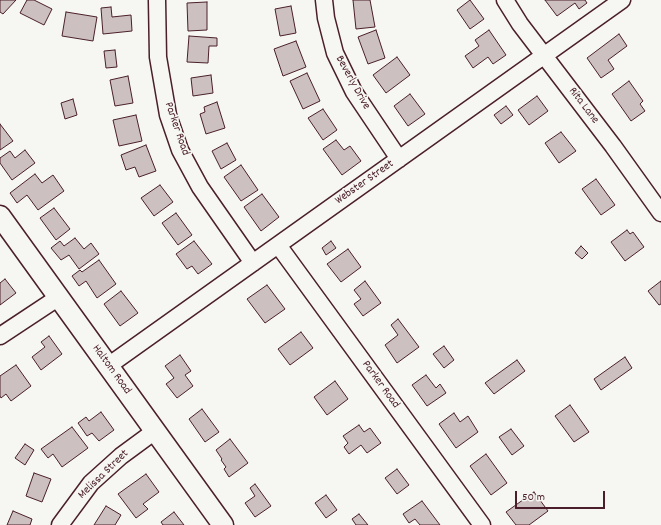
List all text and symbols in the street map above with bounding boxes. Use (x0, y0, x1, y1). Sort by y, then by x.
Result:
street label: Beverly Drive (331, 54, 373, 112)
street label: Rita Lane (565, 85, 601, 127)
street label: Parker Road (160, 100, 192, 158)
street label: Webster Street (333, 157, 397, 209)
street label: Haltom Road (88, 342, 134, 398)
street label: Parker Road (358, 358, 402, 412)
street label: Melissa Street (76, 447, 132, 503)
scale bar (517, 483, 607, 509)
text: 50 m (522, 489, 545, 506)

